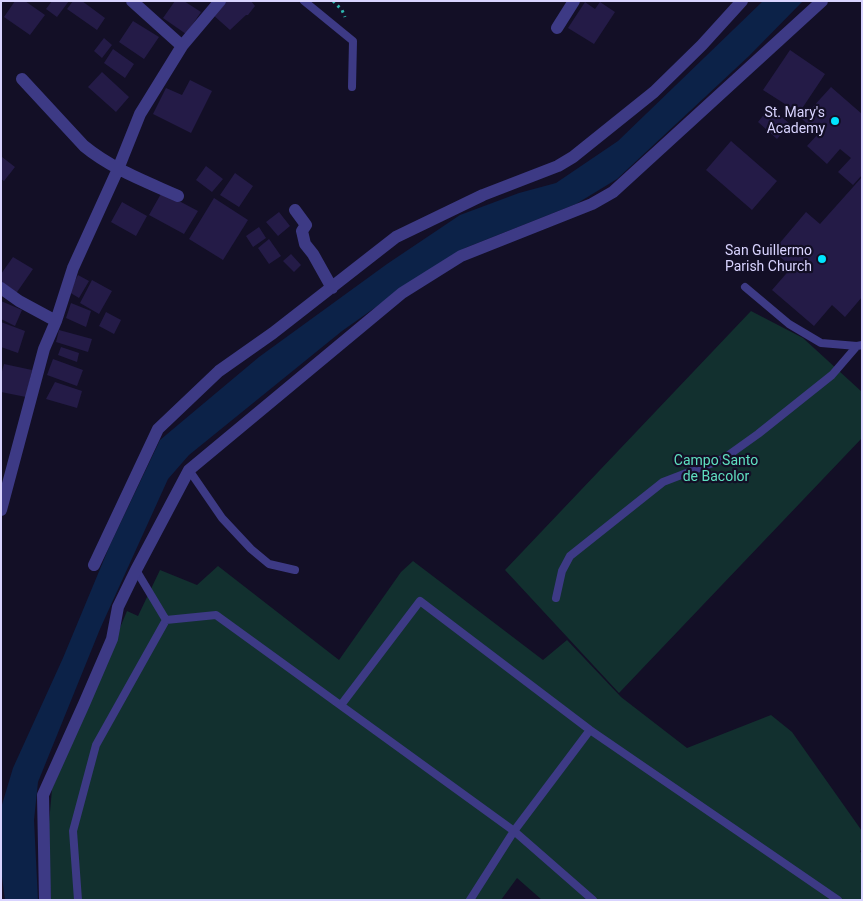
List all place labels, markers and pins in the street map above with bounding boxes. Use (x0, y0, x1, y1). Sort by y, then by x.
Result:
place label: St. Mary's Academy (764, 105, 825, 138)
marker: St. Mary's Academy (829, 115, 841, 127)
place label: San Guillermo Parish Church (725, 243, 812, 276)
marker: San Guillermo Parish Church (816, 253, 828, 265)

